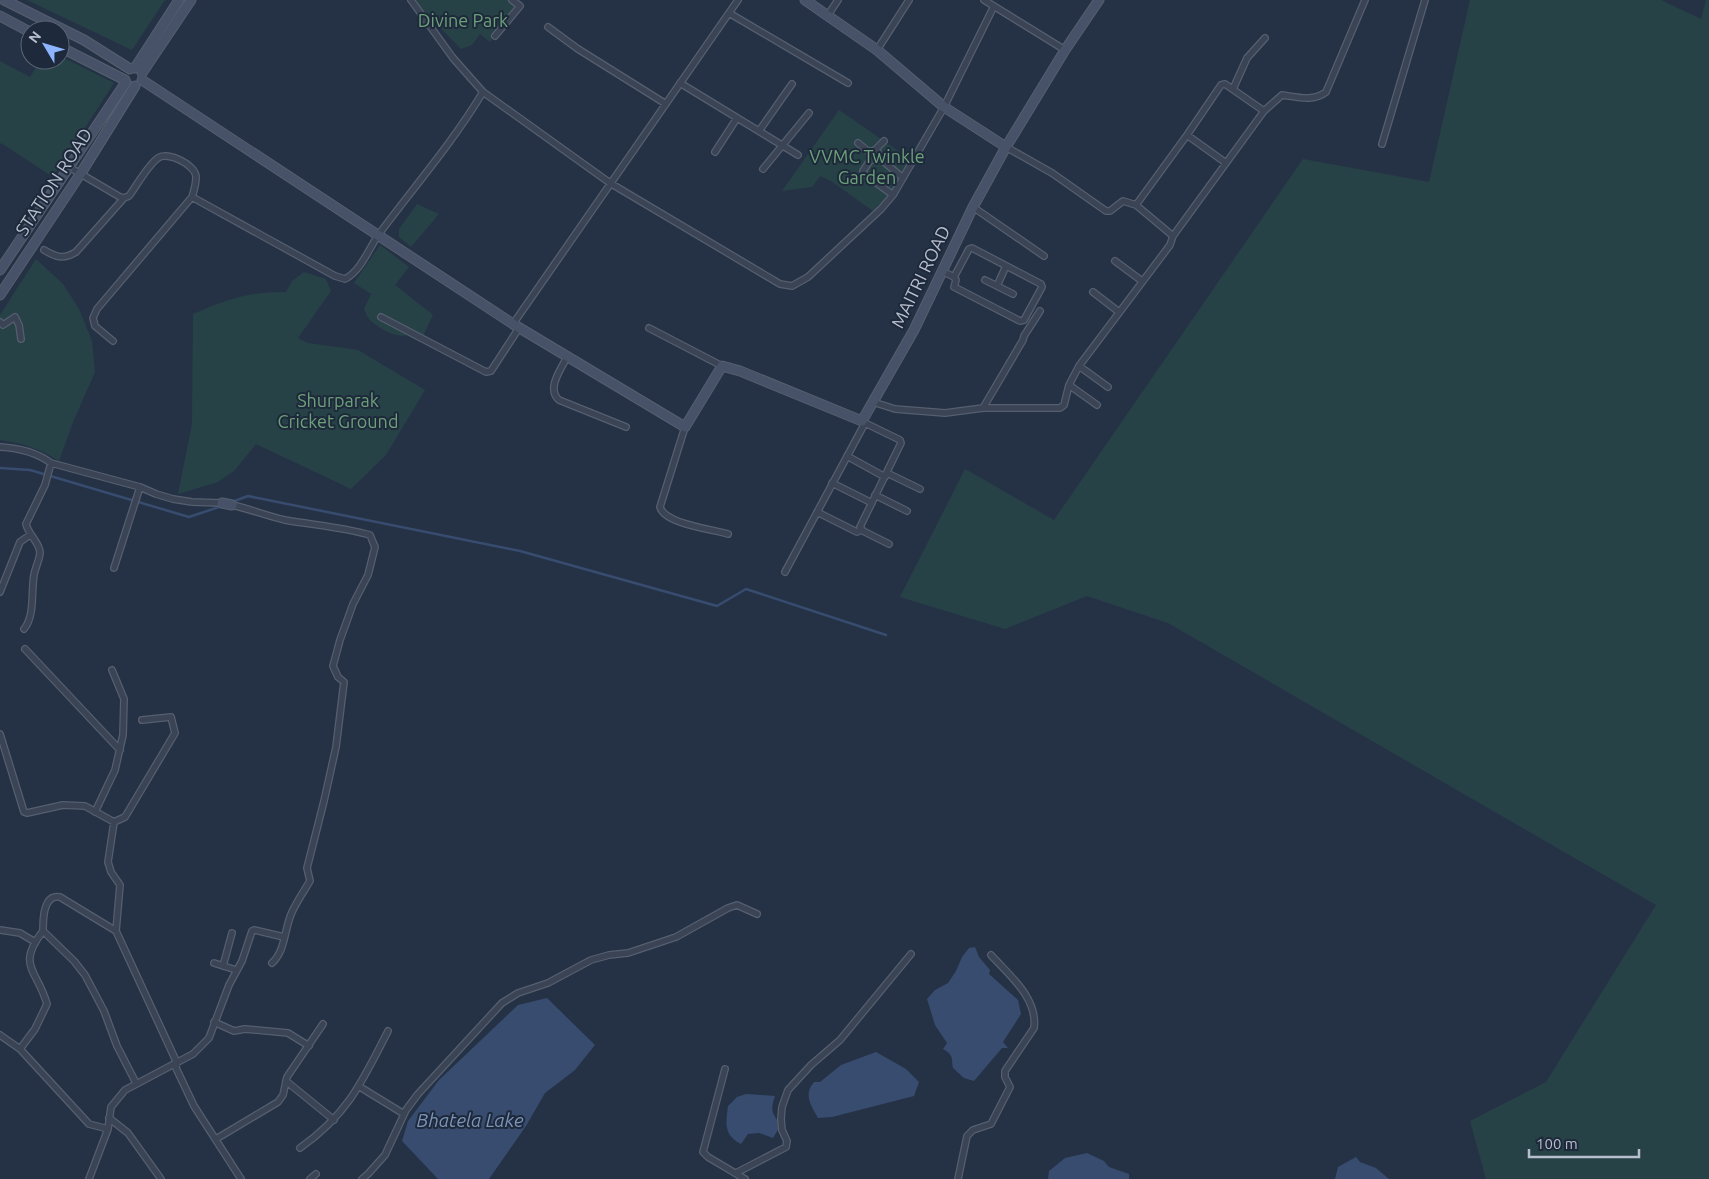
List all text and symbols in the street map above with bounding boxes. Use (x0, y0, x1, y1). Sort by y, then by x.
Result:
park label: Divine Park (418, 10, 508, 30)
north arrow (20, 20, 70, 70)
text: N (25, 28, 44, 46)
street label: STATION ROAD (11, 124, 95, 239)
park label: VVMC Twinkle Garden (809, 146, 925, 187)
street label: MAITRI ROAD (887, 222, 953, 331)
park label: Shurparak Cricket Ground (278, 390, 398, 431)
water label: Bhatela Lake (416, 1109, 524, 1131)
scale bar (1529, 1126, 1639, 1158)
text: 100 m (1536, 1135, 1578, 1152)

